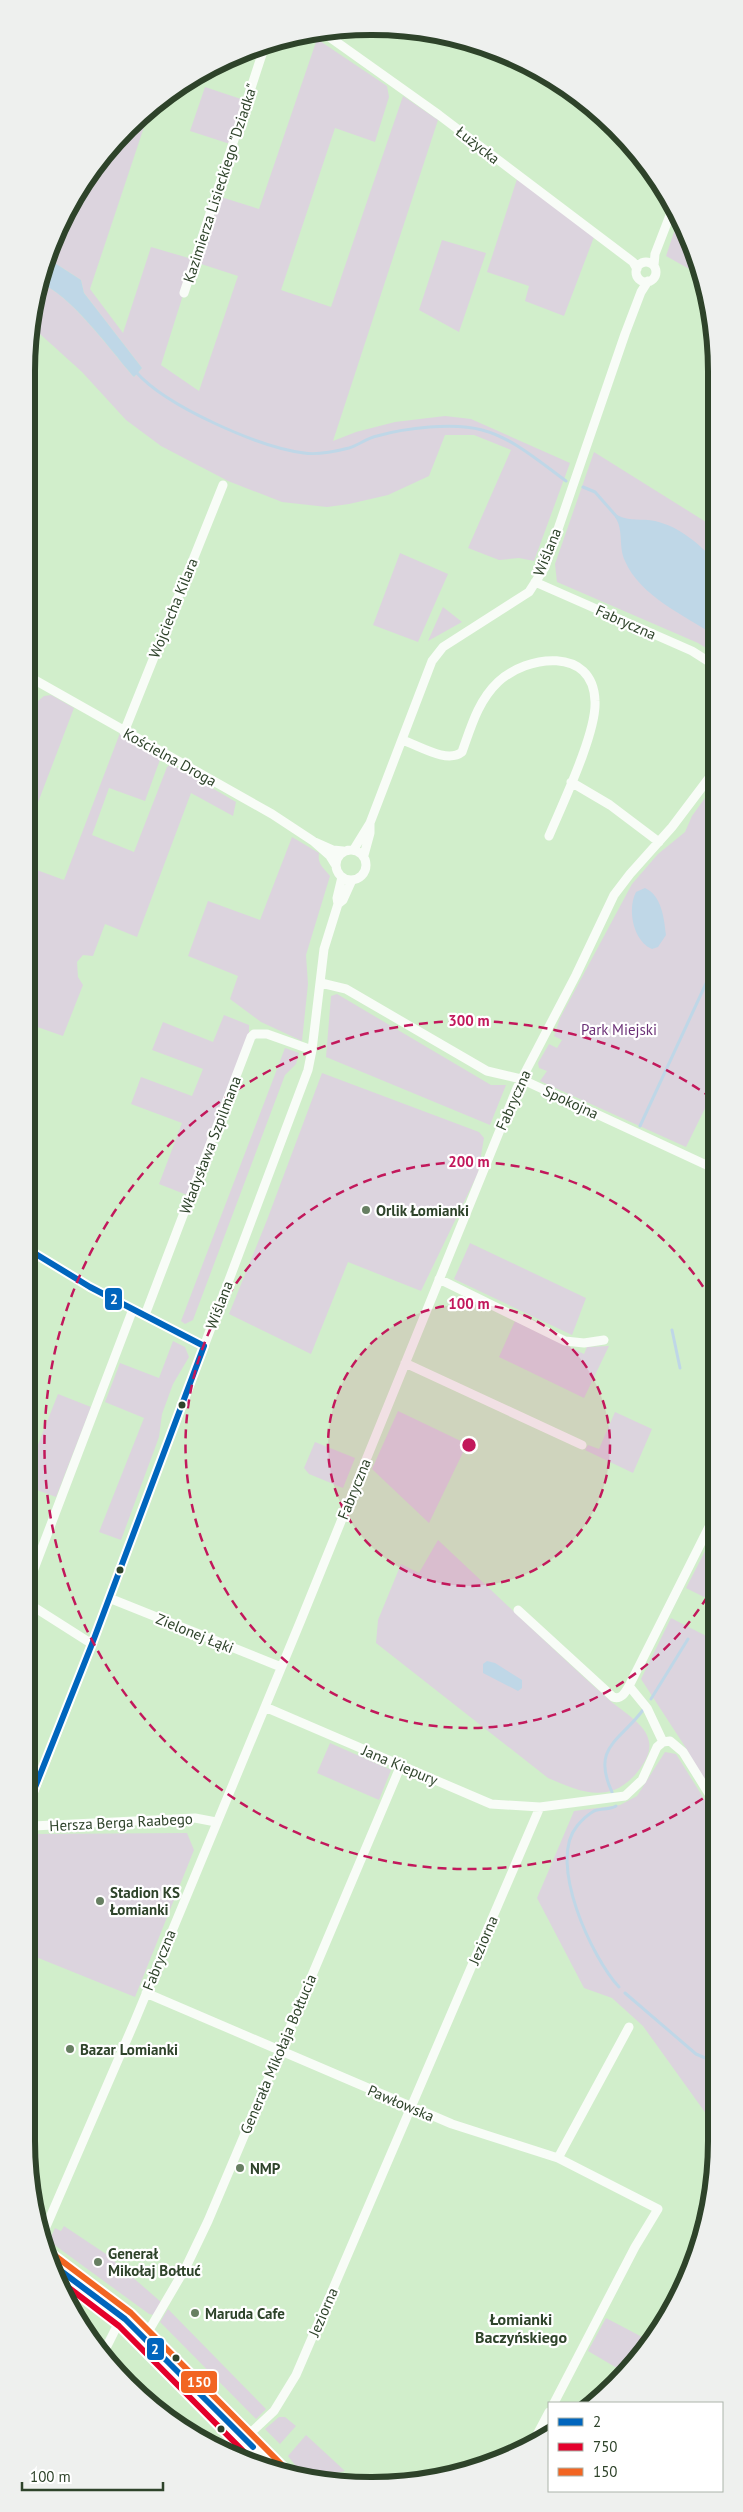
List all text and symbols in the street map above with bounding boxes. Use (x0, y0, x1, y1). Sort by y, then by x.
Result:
street label: Kazimierza Lisieckiego "Dziadka" (179, 81, 261, 285)
street label: Łużycka (452, 122, 504, 168)
street label: Wiślana (529, 525, 565, 579)
street label: Wojciecha Kilara (144, 555, 202, 661)
street label: Fabryczna (593, 600, 659, 644)
street label: Kościelna Droga (120, 724, 220, 790)
text: 300 m (448, 1011, 490, 1030)
park label: Park Miejski (581, 1020, 657, 1039)
street label: Fabryczna (491, 1067, 535, 1133)
street label: Władysława Szpilmana (175, 1073, 245, 1217)
street label: Spokojna (540, 1081, 602, 1123)
text: 200 m (448, 1152, 490, 1171)
place label: Orlik Łomianki (376, 1201, 469, 1220)
marker: Orlik Łomianki (360, 1204, 372, 1216)
street label: Wiślana (201, 1278, 237, 1332)
line badge: 2 (104, 1287, 123, 1311)
text: 2 (110, 1290, 118, 1308)
text: 100 m (448, 1294, 490, 1313)
unlabelled marker (177, 1400, 187, 1410)
centre of rings (460, 1436, 478, 1454)
street label: Fabryczna (333, 1456, 375, 1522)
unlabelled marker (115, 1565, 125, 1575)
street label: Zielonej Łąki (153, 1609, 237, 1657)
street label: Jana Kiepury (358, 1740, 441, 1789)
street label: Hersza Berga Raabego (49, 1809, 193, 1835)
place label: Stadion KS Łomianki (110, 1883, 180, 1919)
marker: Stadion KS Łomianki (94, 1895, 106, 1907)
street label: Jeziorna (464, 1913, 502, 1968)
street label: Fabryczna (138, 1927, 180, 1993)
street label: Generała Mikołaja Bołtucia (236, 1971, 320, 2137)
place label: Bazar Lomianki (80, 2040, 178, 2059)
marker: Bazar Lomianki (64, 2043, 76, 2055)
street label: Pawłowska (365, 2080, 437, 2126)
place label: NMP (250, 2159, 281, 2178)
marker: NMP (234, 2162, 246, 2174)
place label: Generał Mikołaj Bołtuć (108, 2244, 201, 2280)
marker: Generał Mikołaj Bołtuć (92, 2256, 104, 2268)
street label: Jeziorna (304, 2285, 342, 2340)
place label: Maruda Cafe (205, 2304, 285, 2323)
marker: Maruda Cafe (189, 2307, 201, 2319)
district label: Łomianki Baczyńskiego (475, 2309, 567, 2347)
line badge: 2 (146, 2337, 165, 2361)
text: 2 (151, 2340, 159, 2358)
unlabelled marker (171, 2353, 181, 2363)
line badge: 150 (180, 2370, 218, 2394)
text: 150 (187, 2373, 211, 2391)
legend (548, 2402, 723, 2492)
text: 2 (593, 2412, 601, 2431)
unlabelled marker (216, 2424, 226, 2434)
text: 750 (593, 2437, 618, 2456)
scale bar (22, 2460, 164, 2492)
text: 150 (593, 2462, 618, 2481)
text: 100 m (30, 2467, 71, 2486)

